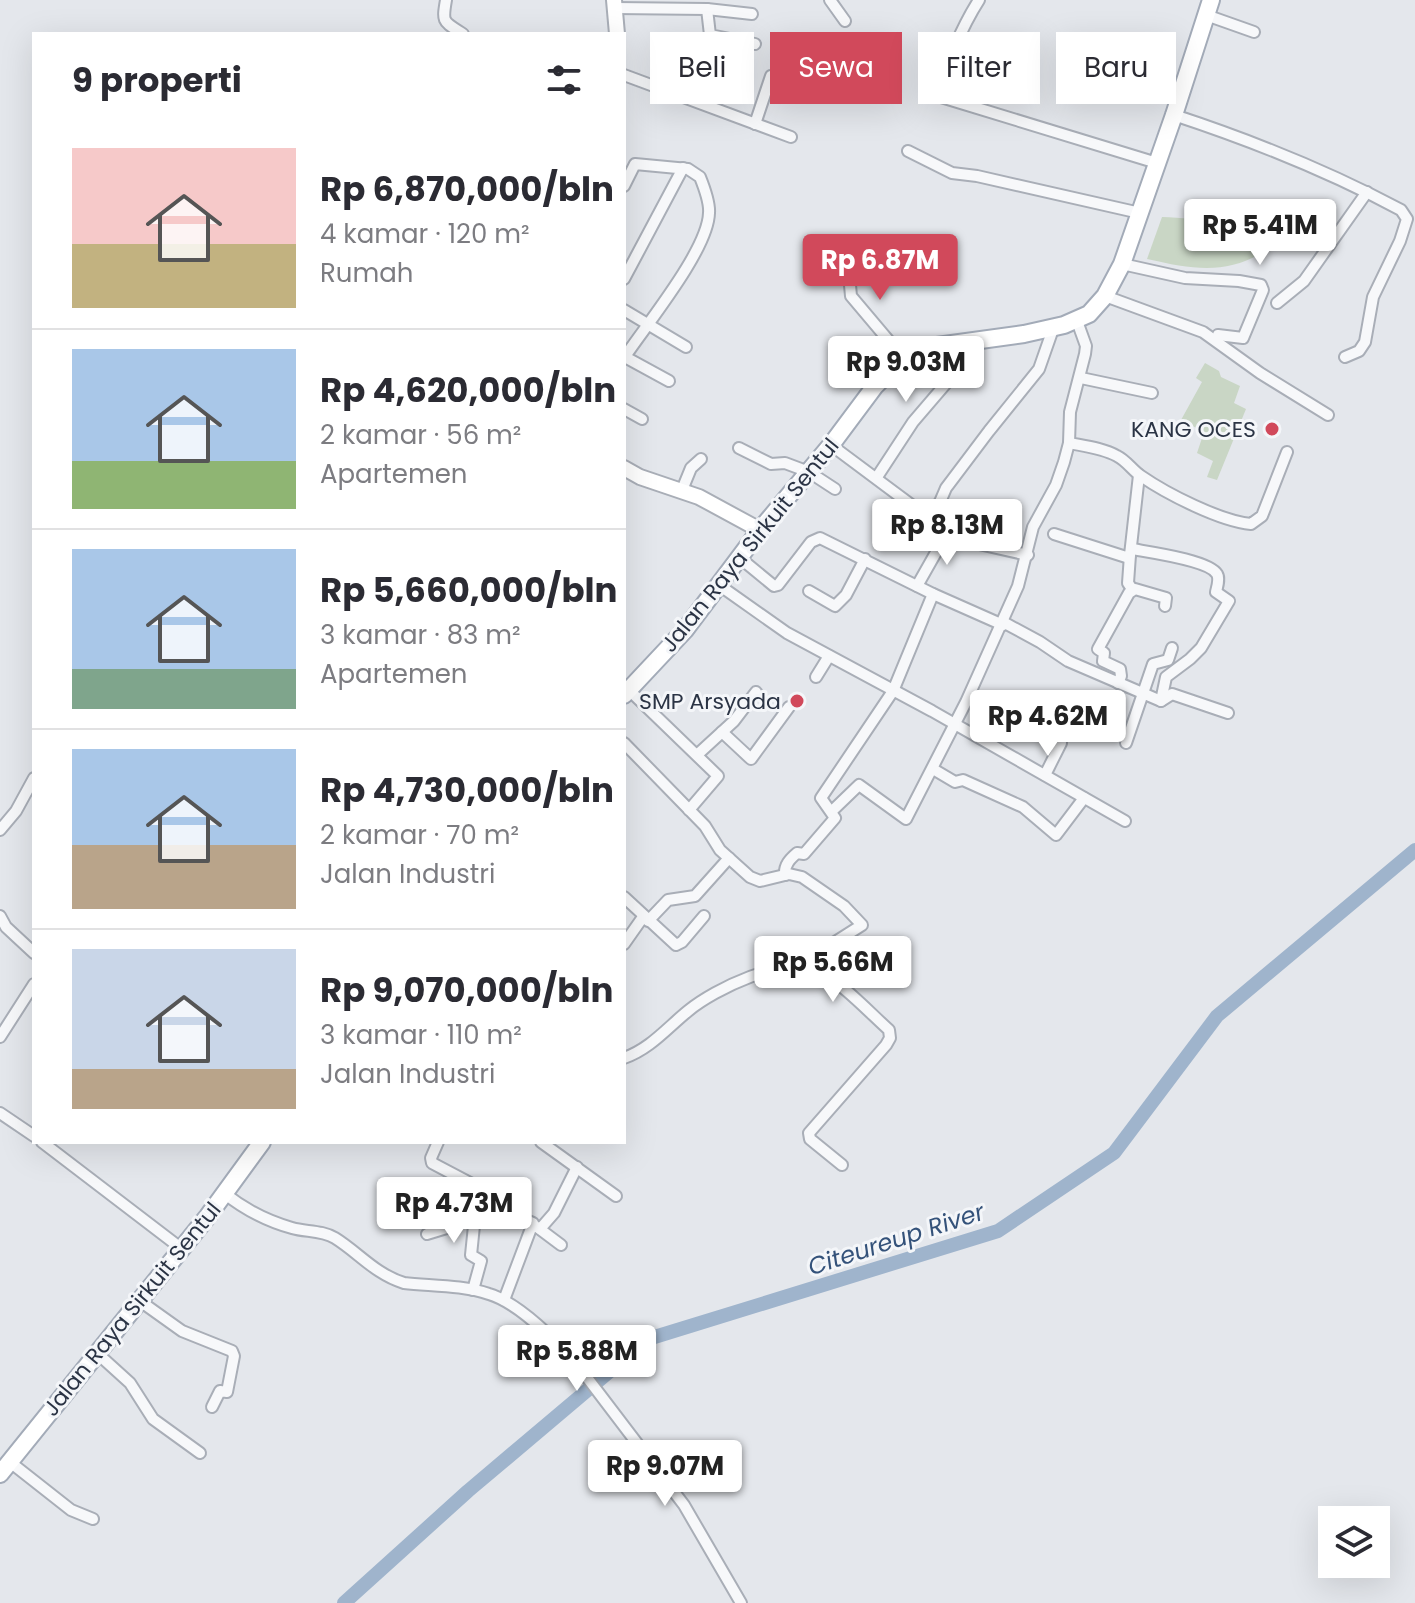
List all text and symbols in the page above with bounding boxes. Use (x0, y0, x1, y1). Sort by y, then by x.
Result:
chip: Beli (650, 32, 754, 104)
chip: Sewa (770, 32, 902, 104)
chip: Filter (918, 32, 1040, 104)
chip: Baru (1056, 32, 1176, 104)
text: 9 properti (72, 56, 242, 104)
icon: filters (542, 58, 586, 102)
text: Rp 6,870,000/bln (320, 165, 614, 213)
icon: home (136, 180, 232, 276)
pin: Rp 5.41M (1177, 199, 1343, 267)
text: Rp 5.41M (1202, 207, 1318, 243)
text: 4 kamar · 120 m² (320, 216, 530, 252)
pin: Rp 6.87M (797, 234, 963, 302)
text: Rp 6.87M (821, 242, 939, 278)
text: Rumah (320, 255, 413, 291)
pin: Rp 9.03M (823, 336, 989, 404)
text: Rp 9.03M (846, 344, 966, 380)
text: Rp 4,620,000/bln (320, 366, 616, 414)
icon: home (136, 381, 232, 477)
place label: KANG OCES (1131, 414, 1256, 445)
text: 2 kamar · 56 m² (320, 417, 521, 453)
marker: KANG OCES (1263, 420, 1281, 438)
street label: Jalan Raya Sirkuit Sentul (654, 431, 846, 659)
text: Apartemen (320, 456, 468, 492)
pin: Rp 8.13M (864, 499, 1030, 567)
text: Rp 8.13M (890, 507, 1004, 543)
text: Rp 5,660,000/bln (320, 566, 618, 614)
icon: home (136, 581, 232, 677)
text: 3 kamar · 83 m² (320, 617, 521, 653)
text: Apartemen (320, 656, 468, 692)
place label: SMP Arsyada (639, 686, 781, 717)
pin: Rp 4.62M (965, 690, 1131, 758)
marker: SMP Arsyada (788, 692, 806, 710)
text: Rp 4.62M (988, 698, 1108, 734)
text: Rp 4,730,000/bln (320, 766, 614, 814)
icon: home (136, 781, 232, 877)
text: 2 kamar · 70 m² (320, 817, 519, 853)
text: Jalan Industri (320, 856, 495, 892)
pin: Rp 5.66M (750, 936, 916, 1004)
text: Rp 5.66M (772, 944, 894, 980)
text: Rp 9,070,000/bln (320, 966, 613, 1014)
icon: home (136, 981, 232, 1077)
text: 3 kamar · 110 m² (320, 1017, 522, 1053)
text: Jalan Industri (320, 1056, 495, 1092)
pin: Rp 4.73M (371, 1177, 537, 1245)
text: Rp 4.73M (395, 1185, 513, 1221)
street label: Jalan Raya Sirkuit Sentul (36, 1195, 228, 1423)
water label: Citeureup River (804, 1195, 989, 1283)
pin: Rp 5.88M (494, 1325, 660, 1393)
text: Rp 5.88M (516, 1333, 638, 1369)
pin: Rp 9.07M (582, 1440, 748, 1508)
text: Rp 9.07M (606, 1448, 724, 1484)
map controls (1318, 1506, 1390, 1578)
button: layers (1318, 1506, 1390, 1578)

